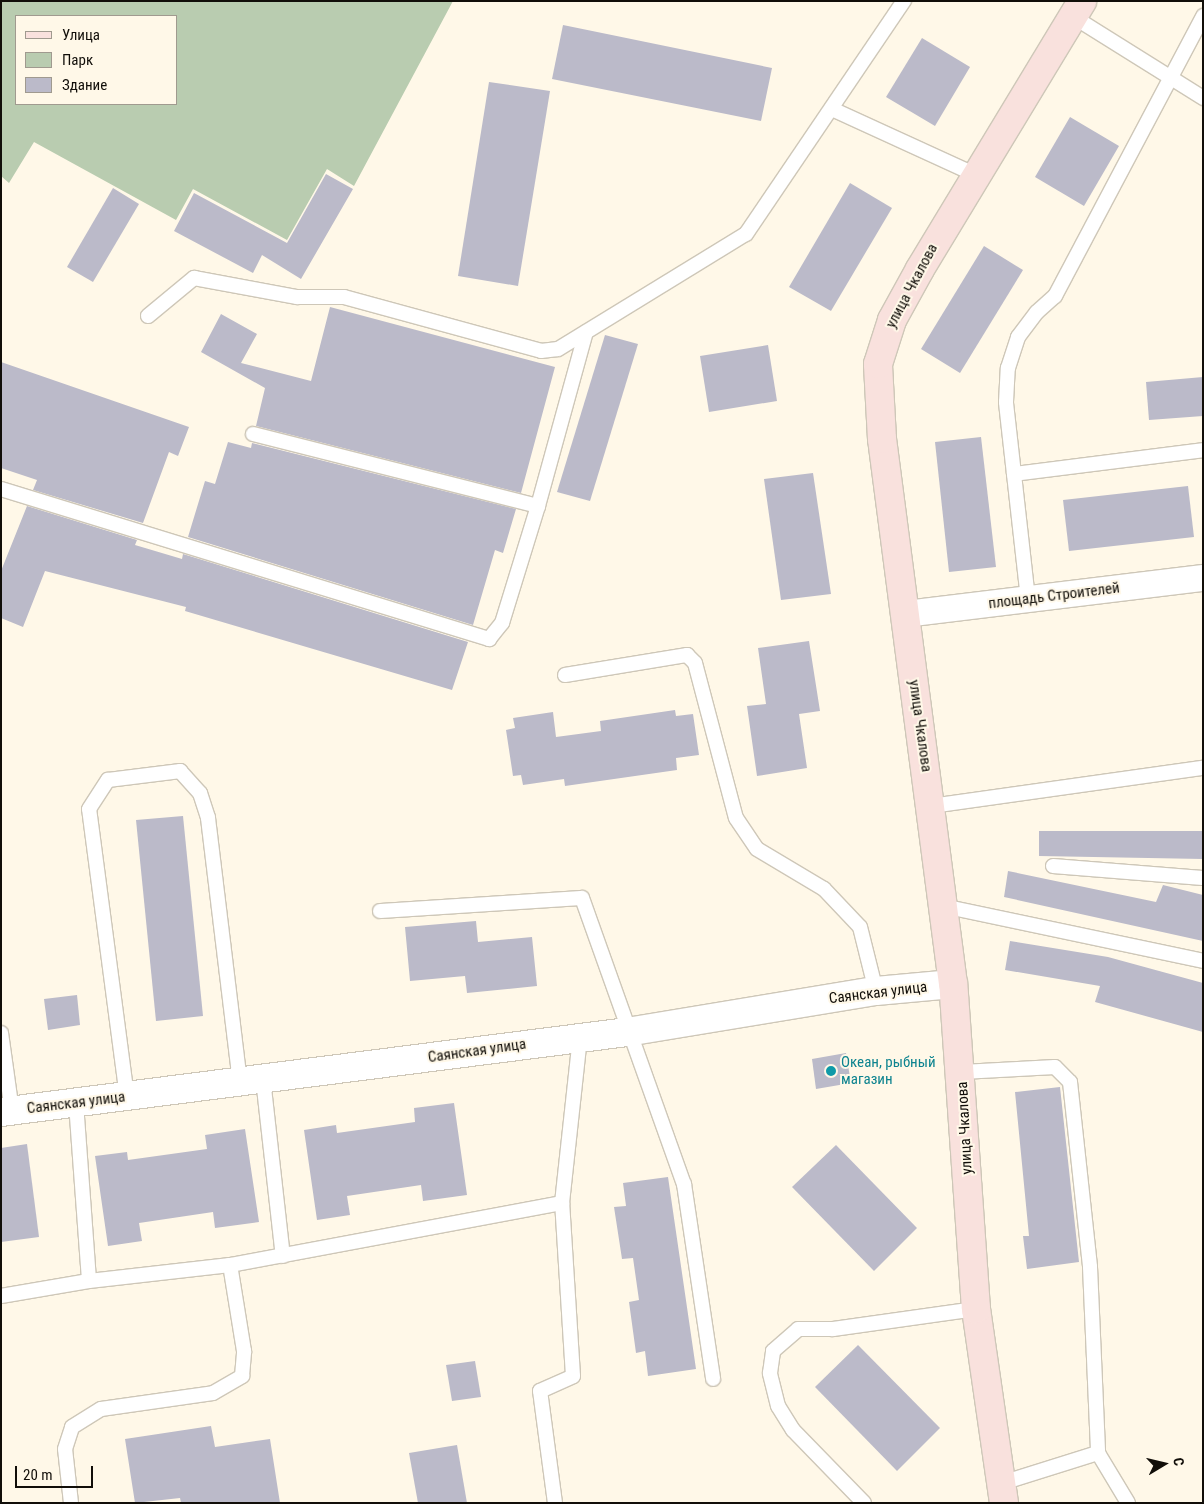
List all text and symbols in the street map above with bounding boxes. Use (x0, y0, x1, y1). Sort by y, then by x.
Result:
legend (15, 15, 178, 105)
text: Улица (62, 26, 100, 44)
text: Парк (62, 51, 93, 69)
text: Здание (62, 76, 107, 94)
street label: улица Чкалова (882, 241, 942, 331)
street label: площадь Строителей (987, 579, 1121, 613)
street label: улица Чкалова (905, 679, 935, 773)
street label: Саянская улица (828, 978, 928, 1008)
street label: Саянская улица (427, 1035, 527, 1067)
place label: Океан, рыбный магазин (841, 1053, 936, 1088)
marker: Океан, рыбный магазин (825, 1065, 837, 1077)
street label: улица Чкалова (954, 1081, 976, 1175)
street label: Саянская улица (26, 1088, 126, 1118)
north arrow (1139, 1439, 1189, 1489)
scale bar (18, 1456, 95, 1488)
text: С (1170, 1456, 1187, 1467)
text: 20 m (23, 1466, 53, 1484)

